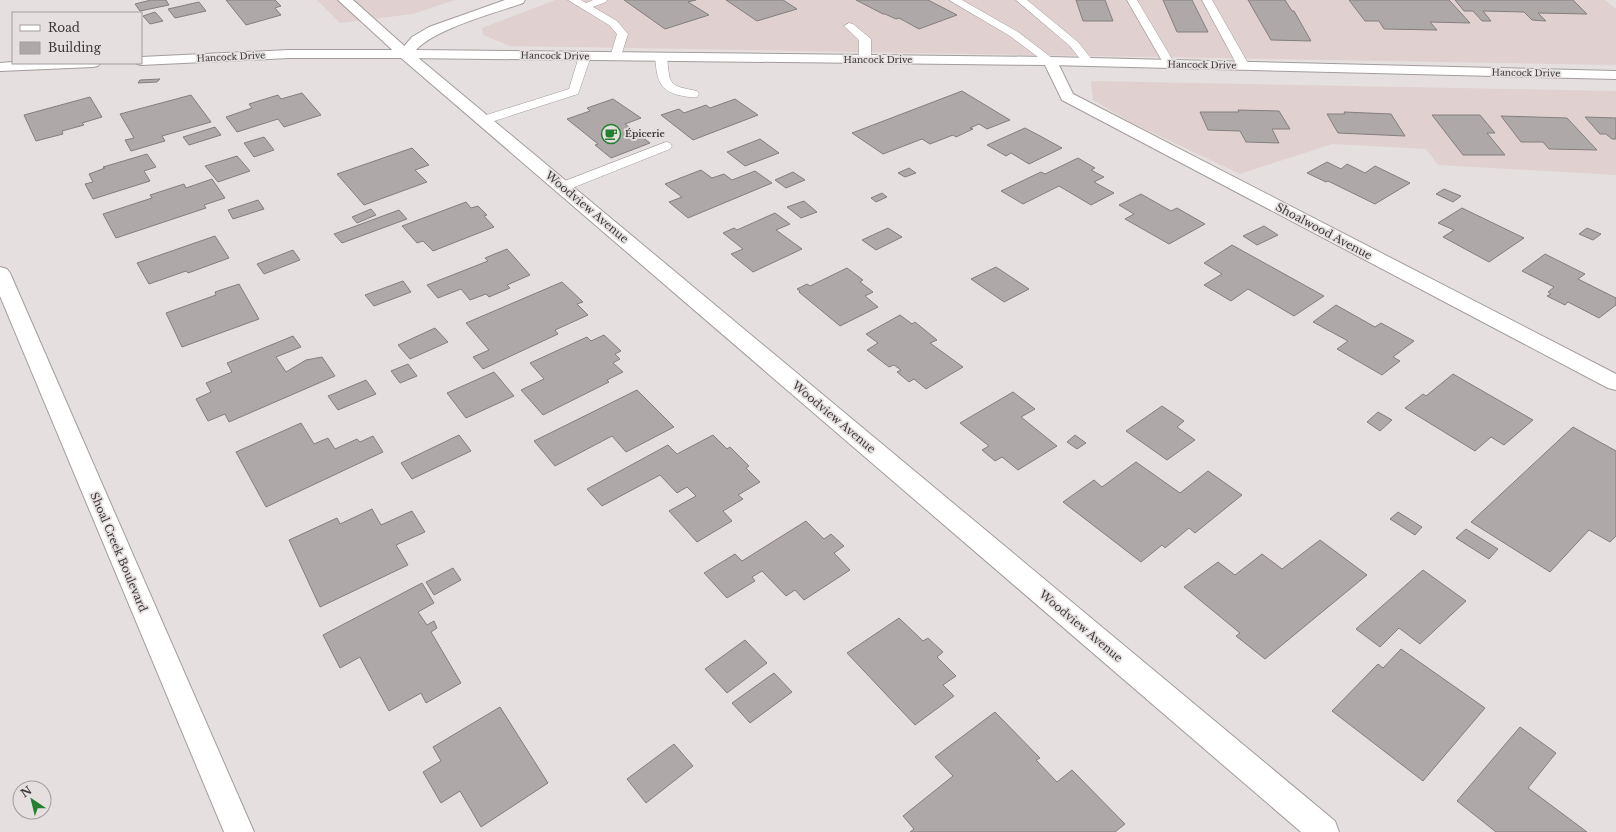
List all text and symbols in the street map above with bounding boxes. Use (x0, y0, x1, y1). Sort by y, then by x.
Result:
legend (12, 12, 142, 64)
text: Road (48, 20, 80, 35)
text: Building (48, 40, 102, 55)
street label: Hancock Drive (196, 49, 266, 64)
street label: Hancock Drive (521, 49, 589, 62)
street label: Hancock Drive (844, 54, 912, 65)
street label: Hancock Drive (1168, 58, 1236, 71)
street label: Hancock Drive (1492, 66, 1560, 79)
cafe icon: Épicerie (600, 123, 622, 145)
place label: Épicerie (625, 128, 665, 139)
street label: Woodview Avenue (542, 168, 631, 246)
street label: Shoalwood Avenue (1273, 200, 1375, 262)
street label: Woodview Avenue (789, 378, 878, 456)
street label: Shoal Creek Boulevard (87, 490, 151, 615)
street label: Woodview Avenue (1036, 587, 1125, 665)
north arrow (12, 780, 52, 820)
text: N (18, 783, 35, 801)

